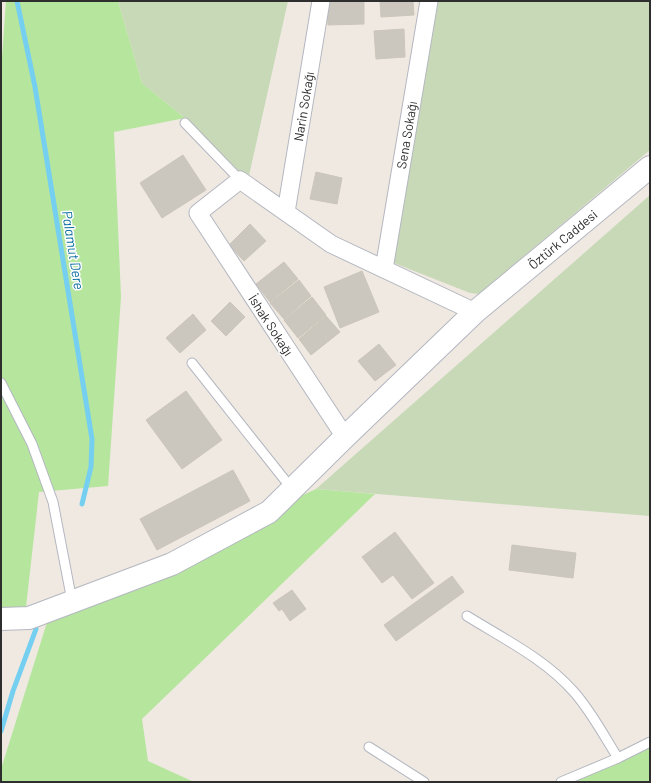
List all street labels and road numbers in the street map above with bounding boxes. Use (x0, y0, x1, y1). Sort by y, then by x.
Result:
street label: Narin Sokağı (290, 70, 317, 143)
street label: Sena Sokağı (393, 100, 420, 170)
street label: Öztürk Caddesi (525, 206, 600, 272)
street label: İshak Sokağı (245, 291, 297, 359)

